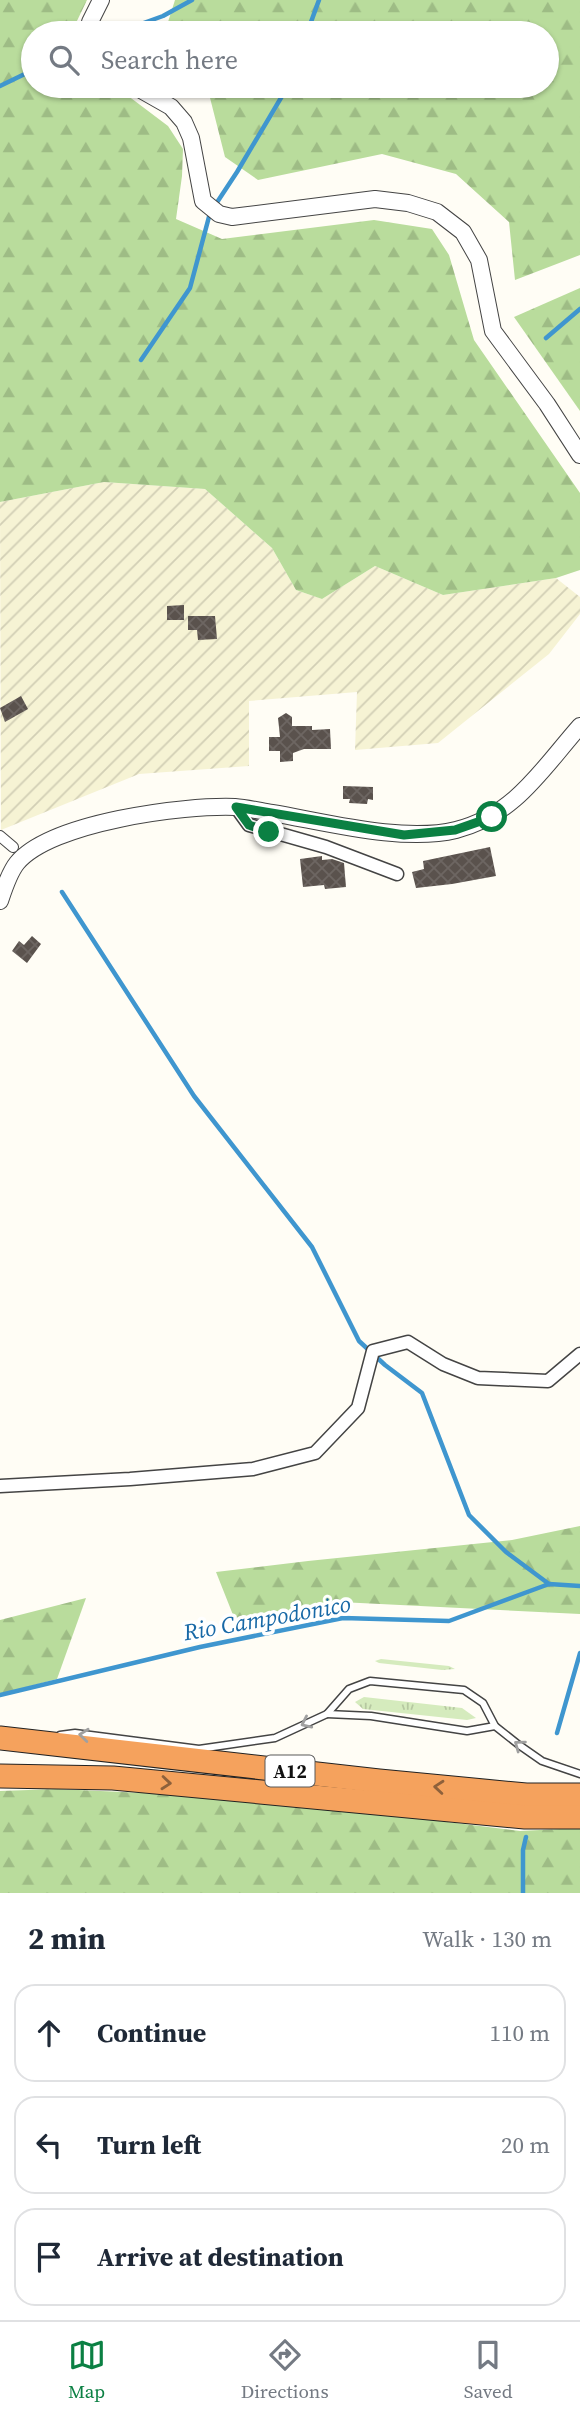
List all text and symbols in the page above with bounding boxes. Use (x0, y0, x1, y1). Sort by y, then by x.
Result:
search box (21, 21, 559, 98)
icon: search (45, 41, 83, 79)
text: Search here (101, 42, 238, 78)
route start (476, 801, 507, 832)
route end (253, 816, 284, 847)
water label: Rio Campodonico (180, 1588, 353, 1649)
one-way arrow (301, 1715, 313, 1729)
one-way arrow (78, 1727, 90, 1742)
one-way arrow (514, 1740, 527, 1753)
road number: A12 (266, 1756, 314, 1786)
one-way arrow (161, 1775, 172, 1790)
one-way arrow (433, 1780, 444, 1795)
text: 2 min (28, 1918, 106, 1959)
text: Walk · 130 m (422, 1923, 552, 1955)
icon: ahead (30, 2014, 68, 2052)
text: Continue (97, 2015, 206, 2051)
text: 110 m (489, 2017, 550, 2049)
icon: left (30, 2126, 68, 2164)
text: Turn left (97, 2127, 201, 2163)
text: 20 m (501, 2129, 550, 2161)
icon: arrive (30, 2238, 68, 2276)
text: Arrive at destination (97, 2239, 344, 2275)
tab: Map (68, 2336, 106, 2404)
tab: Directions (241, 2336, 329, 2404)
tab: Saved (464, 2336, 512, 2404)

